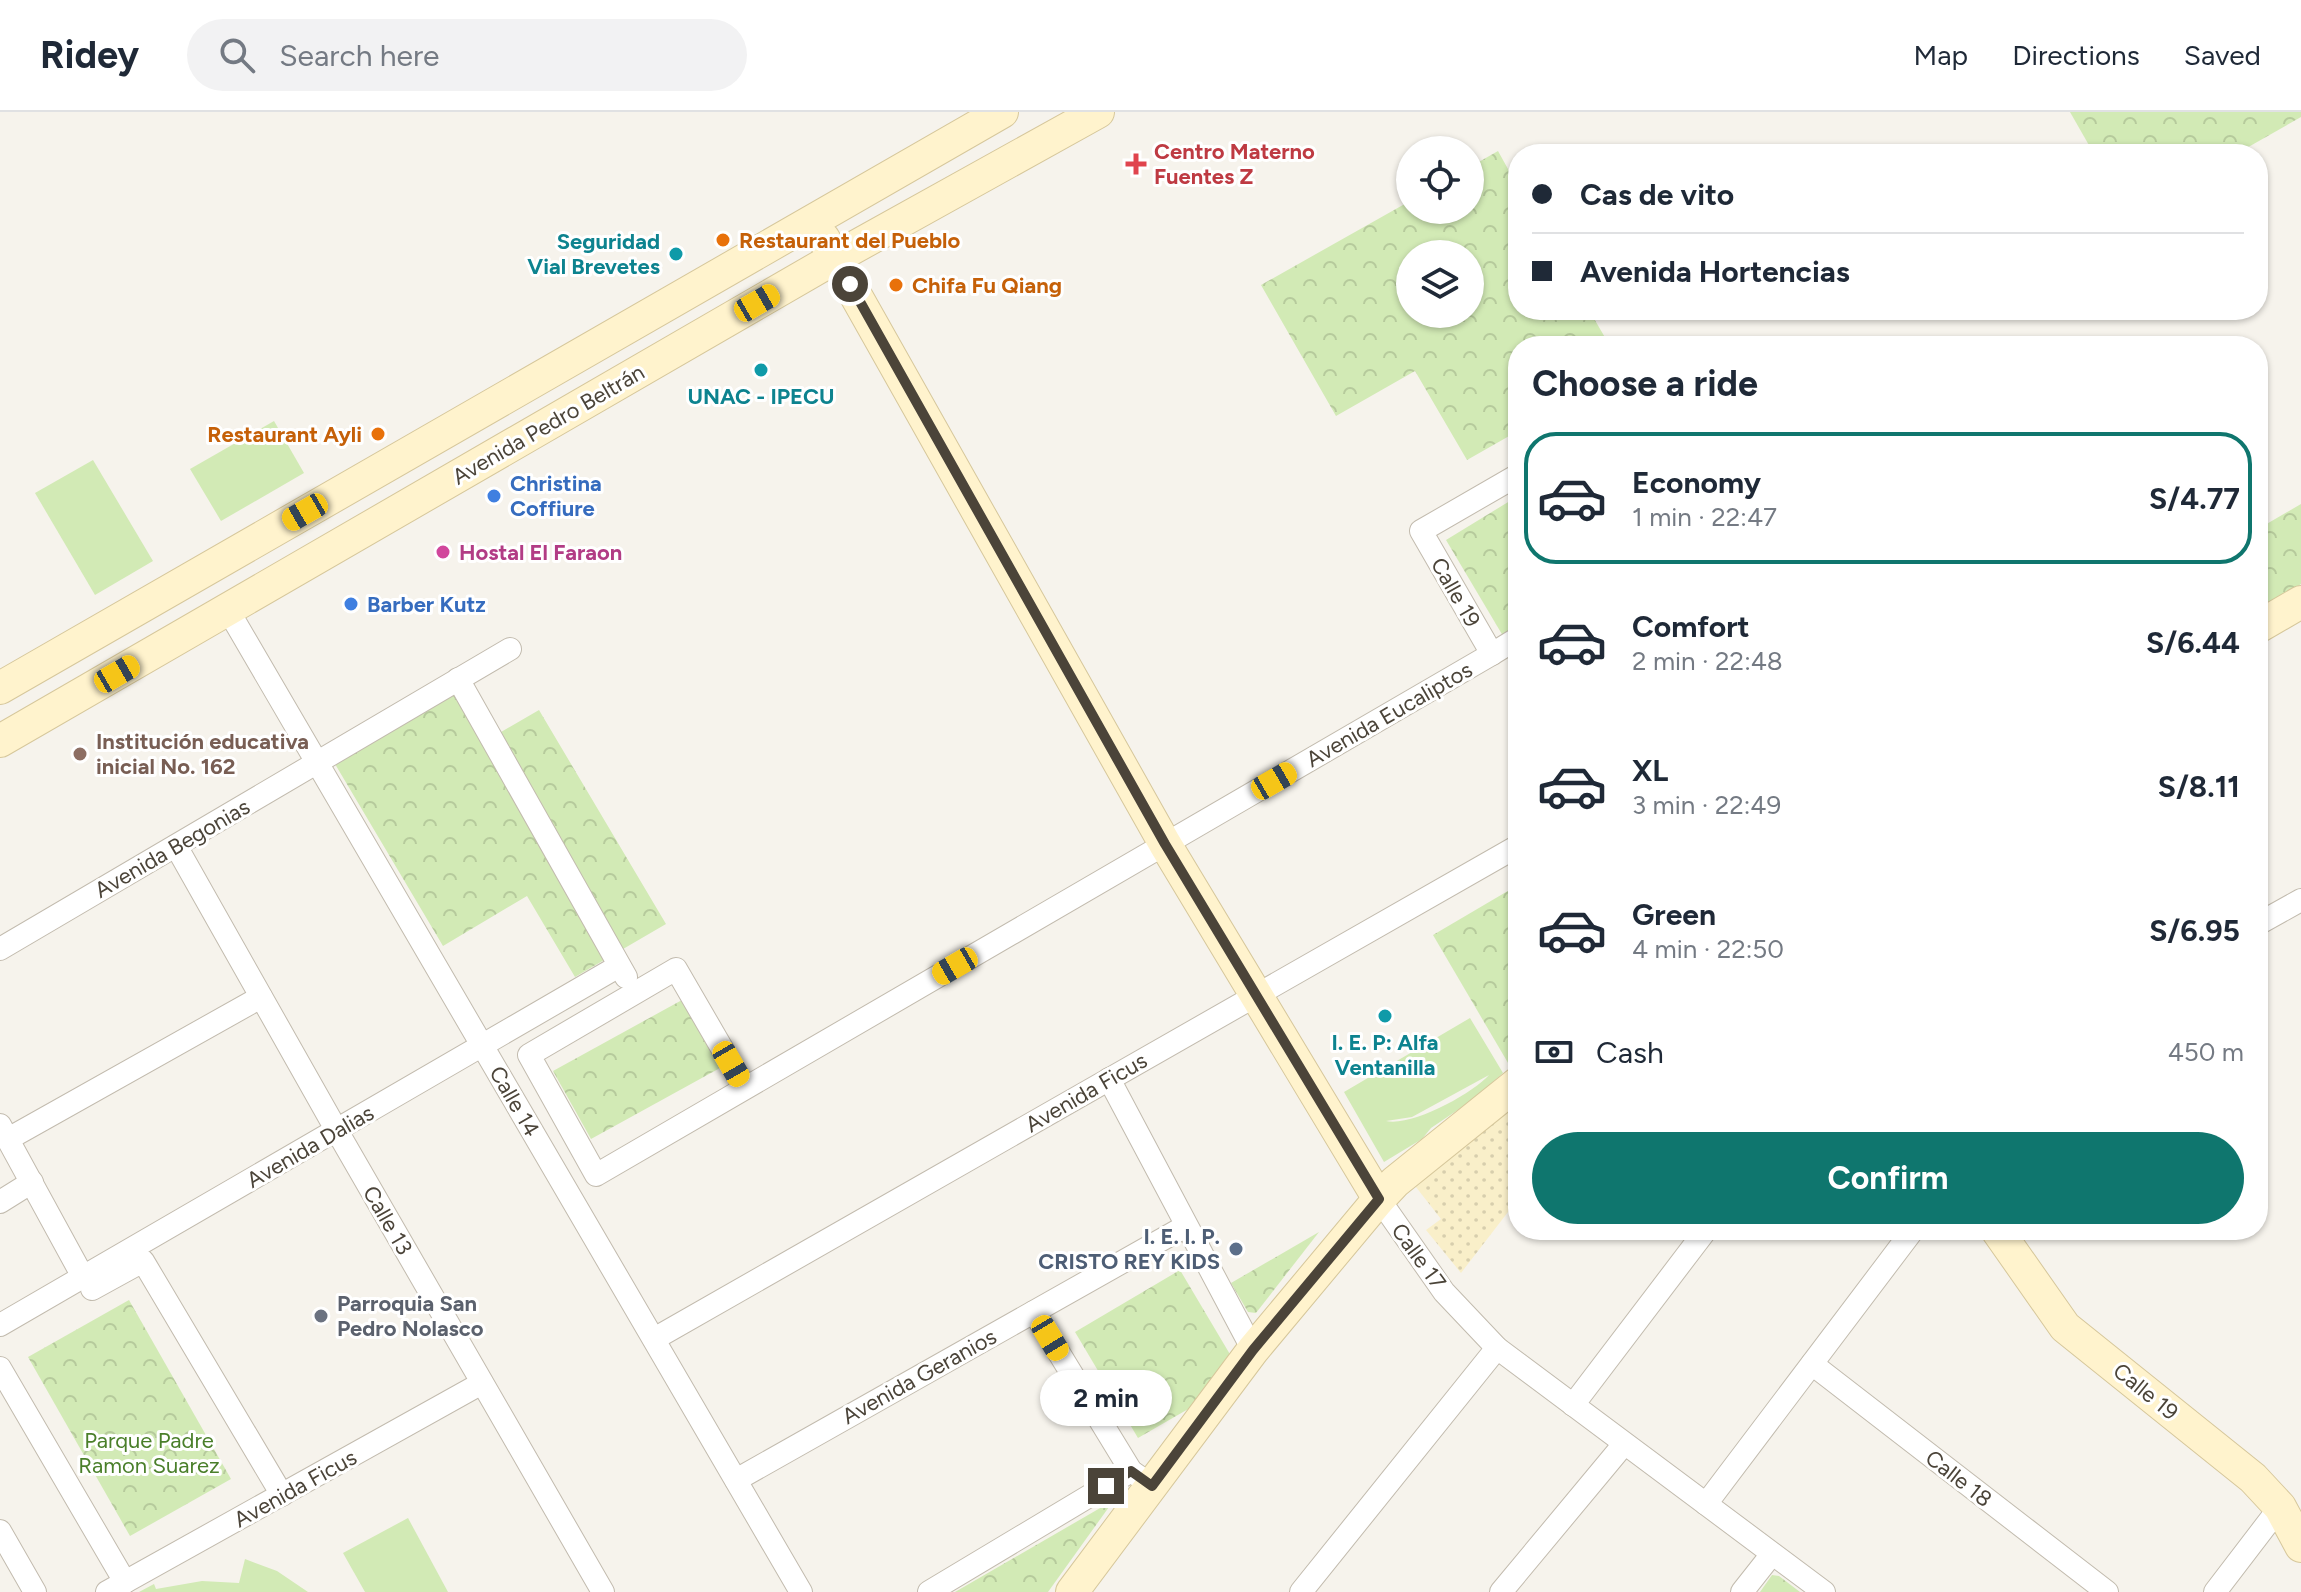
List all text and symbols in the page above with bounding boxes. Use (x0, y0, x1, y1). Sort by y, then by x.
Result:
search box (187, 19, 747, 91)
text: Ridey (40, 32, 139, 78)
icon: search (215, 33, 259, 77)
text: Search here (279, 37, 439, 74)
text: Map (1914, 38, 1968, 72)
text: Directions (2012, 38, 2140, 72)
text: Saved (2184, 38, 2261, 72)
map controls (1396, 136, 1484, 328)
button: locate (1396, 136, 1484, 224)
place label: Centro Materno Fuentes Z (1154, 138, 1315, 190)
marker: Centro Materno Fuentes Z (1125, 153, 1147, 175)
text: Cas de vito (1580, 176, 1734, 213)
place label: Restaurant del Pueblo (739, 227, 960, 254)
place label: Seguridad Vial Brevetes (527, 228, 660, 280)
marker: Restaurant del Pueblo (714, 231, 732, 249)
button: layers (1396, 240, 1484, 328)
marker: Seguridad Vial Brevetes (667, 245, 685, 263)
text: Avenida Hortencias (1580, 253, 1850, 290)
route start (832, 266, 868, 302)
place label: Chifa Fu Qiang (912, 272, 1062, 299)
marker: Chifa Fu Qiang (887, 276, 905, 294)
car (730, 281, 784, 325)
street label: Avenida Pedro Beltrán (447, 358, 649, 490)
marker: UNAC - IPECU (752, 361, 770, 379)
text: Choose a ride (1532, 362, 1758, 405)
place label: UNAC - IPECU (687, 383, 835, 410)
place label: Restaurant Ayli (207, 421, 362, 448)
marker: Restaurant Ayli (369, 425, 387, 443)
icon: car (1536, 462, 1608, 534)
text: Economy (1632, 464, 1761, 501)
place label: Christina Coffiure (510, 470, 602, 522)
text: S/4.77 (2149, 480, 2240, 517)
marker: Christina Coffiure (485, 487, 503, 505)
car (278, 490, 332, 534)
text: 1 min · 22:47 (1632, 501, 1777, 533)
place label: Hostal El Faraon (459, 539, 622, 566)
marker: Hostal El Faraon (434, 543, 452, 561)
street label: Calle 19 (1425, 553, 1486, 632)
place label: Barber Kutz (367, 591, 486, 618)
marker: Barber Kutz (342, 595, 360, 613)
icon: car (1536, 606, 1608, 678)
text: Comfort (1632, 608, 1750, 645)
text: S/6.44 (2146, 624, 2240, 661)
text: 2 min · 22:48 (1632, 645, 1783, 677)
car (90, 652, 144, 696)
street label: Avenida Eucaliptos (1301, 656, 1477, 773)
place label: Institución educativa inicial No. 162 (96, 728, 309, 780)
marker: Institución educativa inicial No. 162 (71, 745, 89, 763)
icon: car (1536, 750, 1608, 822)
text: XL (1632, 752, 1668, 789)
car (1247, 759, 1301, 803)
text: S/8.11 (2158, 768, 2240, 805)
text: 3 min · 22:49 (1632, 789, 1781, 821)
street label: Avenida Begonias (90, 793, 255, 904)
icon: car (1536, 894, 1608, 966)
text: Green (1632, 896, 1716, 933)
text: S/6.95 (2149, 912, 2240, 949)
text: 4 min · 22:50 (1632, 933, 1784, 965)
car (928, 944, 982, 988)
marker: I. E. P: Alfa Ventanilla (1376, 1007, 1394, 1025)
place label: I. E. P: Alfa Ventanilla (1331, 1029, 1439, 1081)
icon: cash (1532, 1030, 1576, 1074)
text: Cash (1596, 1034, 1664, 1071)
text: 450 m (2168, 1036, 2244, 1068)
car (709, 1037, 753, 1091)
street label: Avenida Ficus (1021, 1047, 1152, 1138)
street label: Calle 14 (484, 1061, 546, 1141)
street label: Avenida Dalias (242, 1099, 379, 1194)
button: Confirm (1532, 1132, 2244, 1224)
street label: Calle 13 (357, 1181, 418, 1260)
street label: Calle 17 (1386, 1218, 1452, 1295)
place label: I. E. I. P. CRISTO REY KIDS (1038, 1223, 1220, 1275)
marker: I. E. I. P. CRISTO REY KIDS (1227, 1240, 1245, 1258)
place label: Parroquia San Pedro Nolasco (337, 1290, 484, 1342)
marker: Parroquia San Pedro Nolasco (312, 1307, 330, 1325)
car (1027, 1311, 1073, 1365)
street label: Avenida Geranios (837, 1323, 1001, 1430)
street label: Calle 19 (2108, 1357, 2184, 1426)
callout: 2 min (1040, 1370, 1172, 1426)
text: 2 min (1073, 1382, 1139, 1414)
park label: Parque Padre Ramon Suarez (78, 1427, 220, 1479)
street label: Avenida Ficus (229, 1444, 361, 1533)
street label: Calle 18 (1920, 1444, 1997, 1513)
route end (1088, 1468, 1124, 1504)

